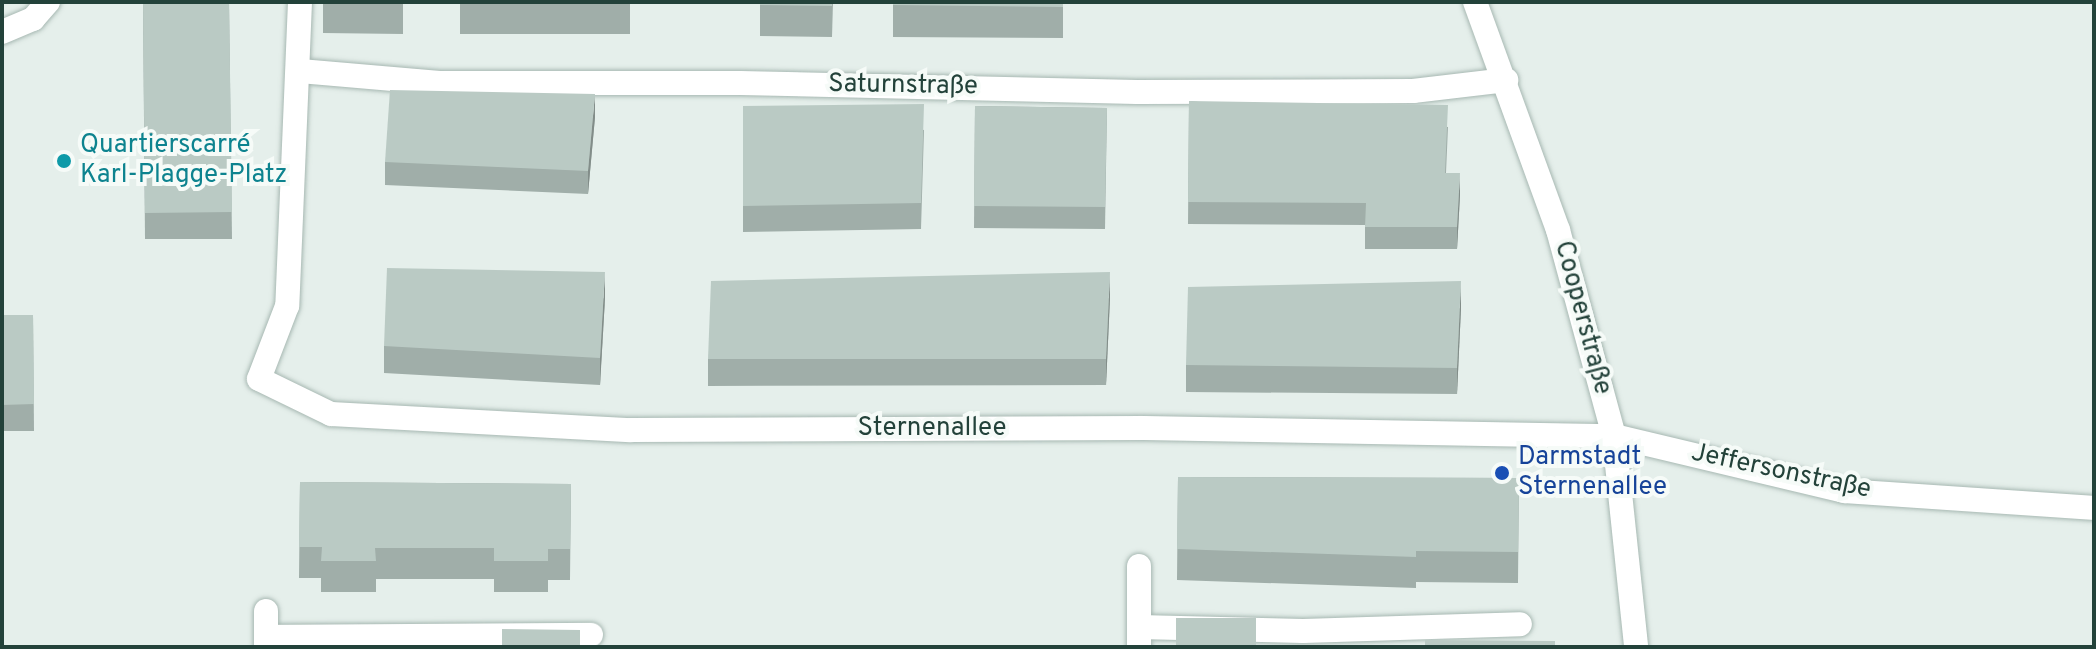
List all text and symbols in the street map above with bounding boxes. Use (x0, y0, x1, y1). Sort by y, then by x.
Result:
street label: Saturnstraße (828, 69, 978, 103)
place label: Quartierscarré Karl-Plagge-Platz (80, 130, 287, 192)
marker: Quartierscarré Karl-Plagge-Platz (55, 152, 73, 170)
street label: Cooperstraße (1547, 238, 1617, 398)
street label: Sternenallee (858, 413, 1006, 445)
street label: Jeffersonstraße (1688, 438, 1874, 506)
place label: Darmstadt Sternenallee (1518, 442, 1667, 504)
marker: Darmstadt Sternenallee (1493, 464, 1511, 482)

